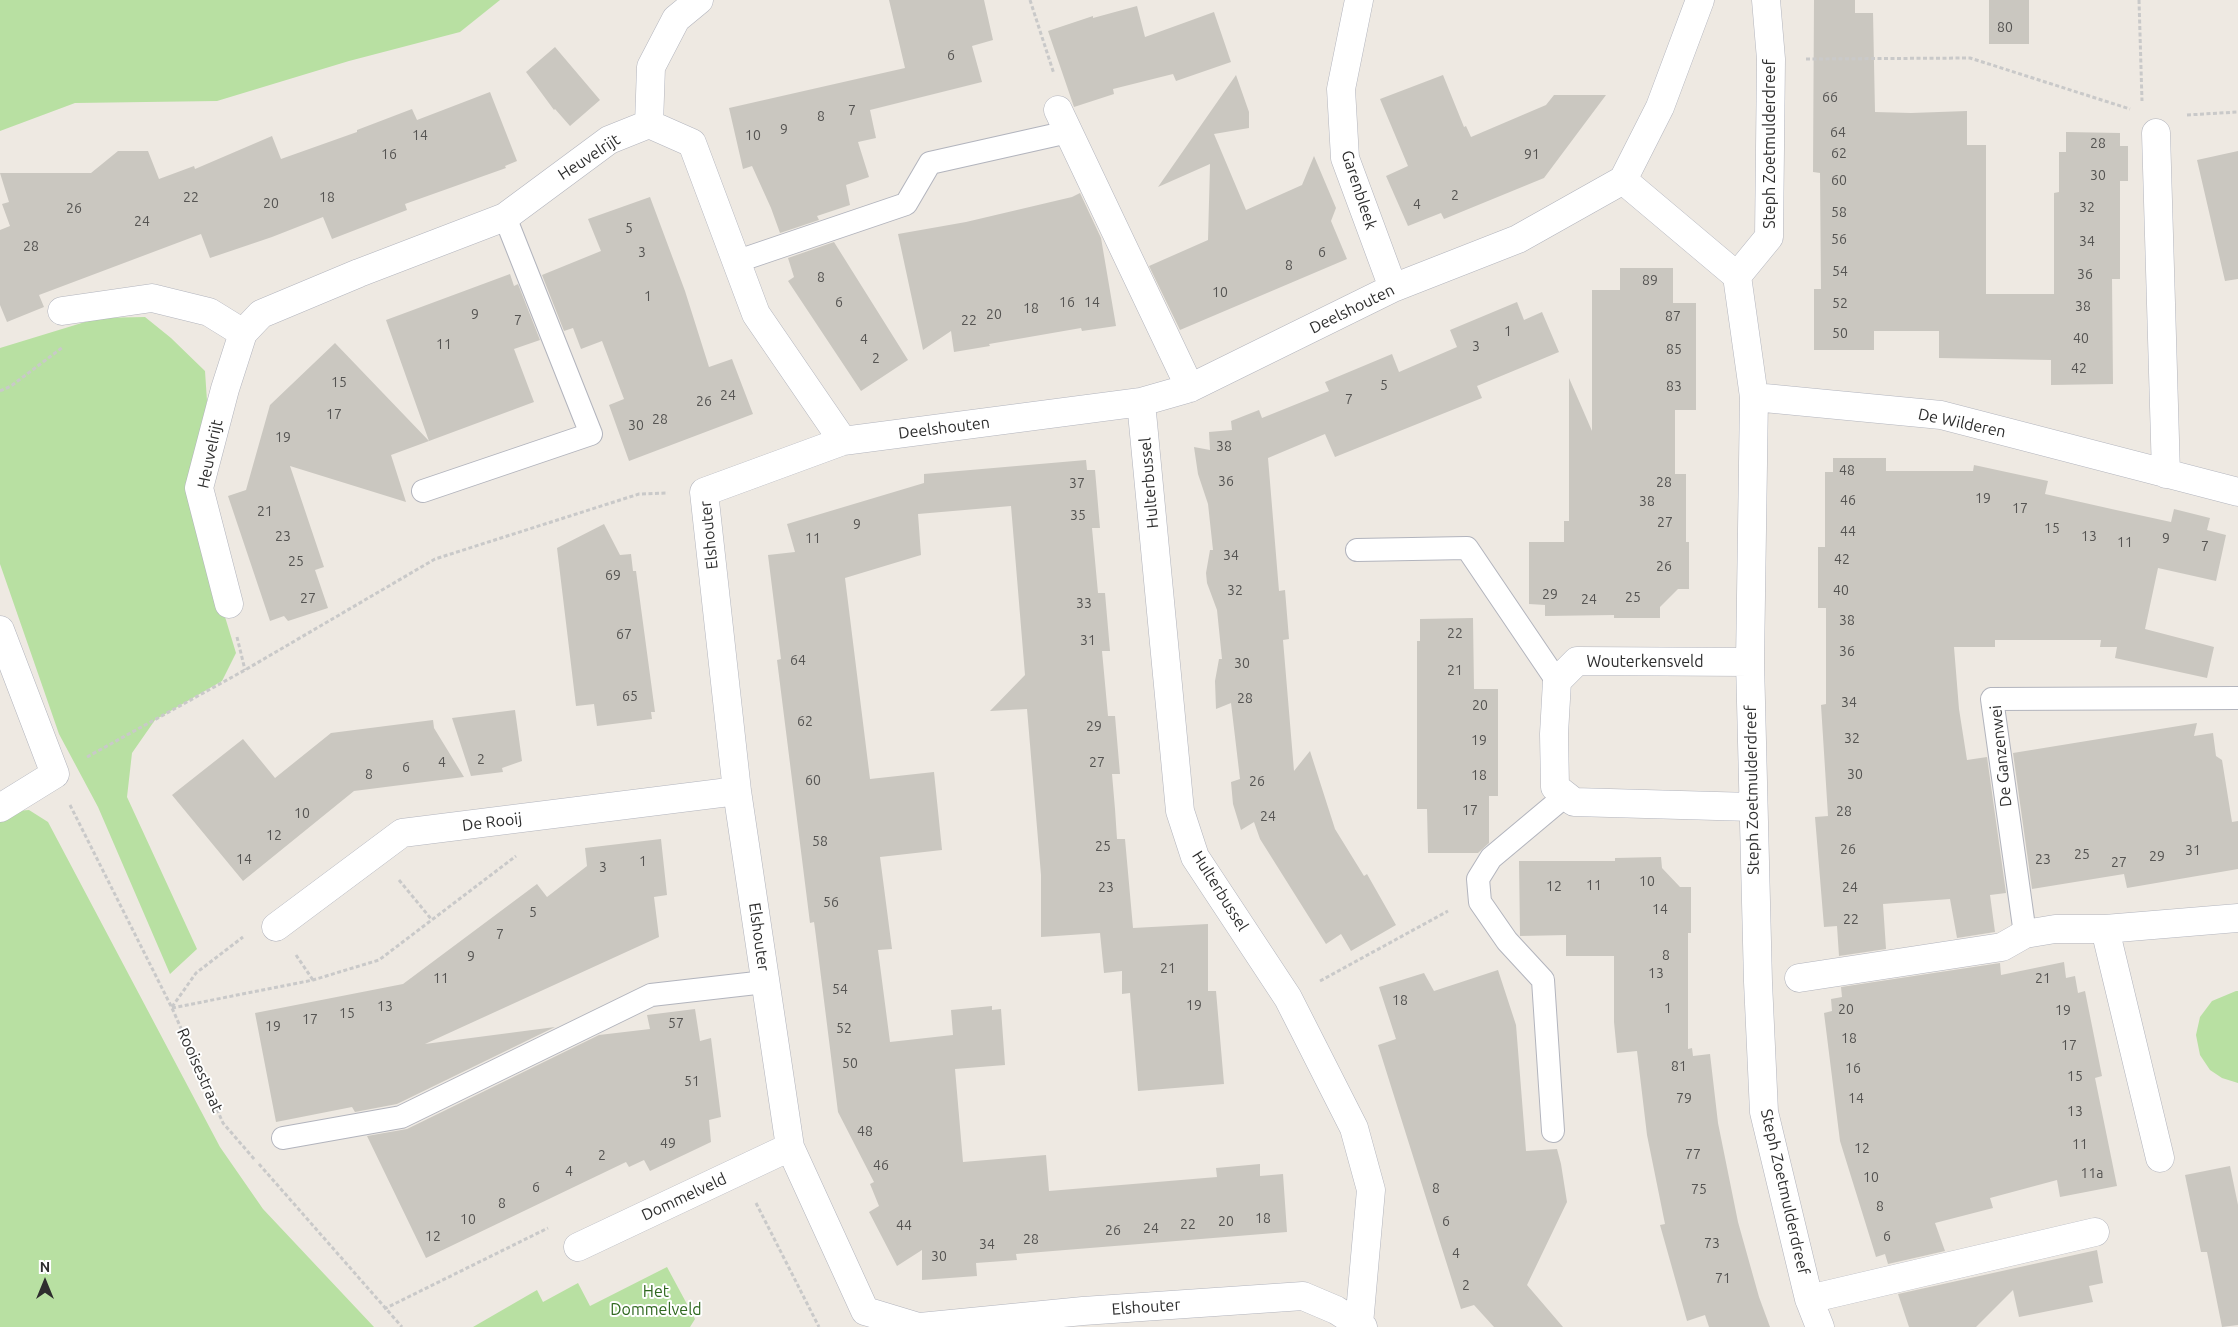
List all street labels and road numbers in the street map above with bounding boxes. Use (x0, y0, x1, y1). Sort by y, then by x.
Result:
street label: Steph Zoetmulderdreef (1760, 59, 1780, 229)
street label: Heuvelrijt (554, 130, 624, 184)
street label: Garenbleek (1337, 148, 1381, 232)
street label: Deelshouten (1306, 280, 1398, 338)
street label: De Wilderen (1916, 404, 2008, 442)
street label: Deelshouten (897, 413, 991, 443)
street label: Heuvelrijt (193, 418, 227, 490)
street label: Hulterbussel (1135, 437, 1163, 529)
street label: Elshouter (696, 500, 722, 570)
street label: Wouterkensveld (1586, 652, 1704, 672)
street label: De Ganzenwei (1986, 704, 2016, 808)
street label: Steph Zoetmulderdreef (1741, 705, 1763, 875)
street label: De Rooij (461, 809, 523, 835)
street label: Hulterbussel (1188, 847, 1252, 935)
street label: Elshouter (745, 902, 773, 972)
street label: Rooisestraat (173, 1025, 227, 1115)
street label: Steph Zoetmulderdreef (1757, 1107, 1813, 1277)
street label: Dommelveld (639, 1169, 729, 1225)
street label: Elshouter (1111, 1295, 1181, 1319)

